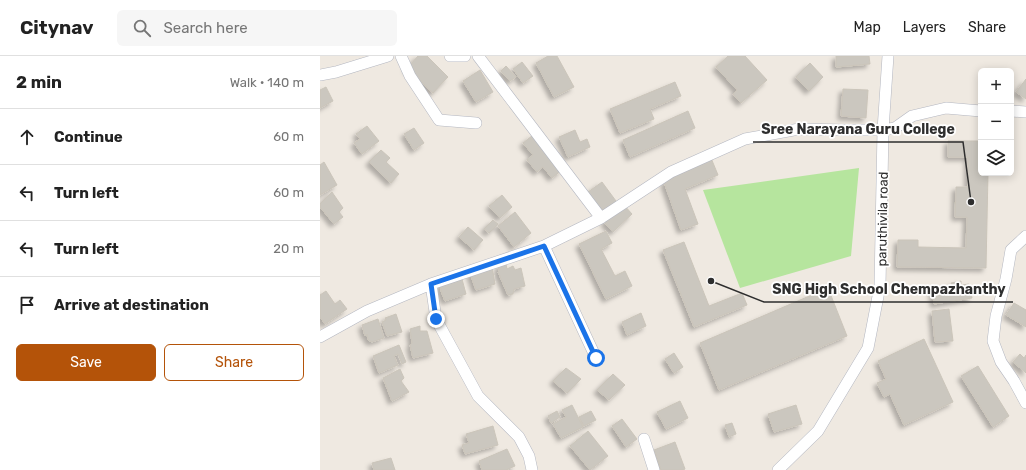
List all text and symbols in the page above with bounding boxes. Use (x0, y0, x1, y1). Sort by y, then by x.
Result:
search box (117, 10, 397, 46)
text: Citynav (20, 16, 93, 39)
icon: search (131, 17, 153, 39)
text: Search here (163, 19, 248, 37)
text: Map (854, 19, 881, 36)
text: Layers (903, 19, 946, 36)
text: Share (968, 19, 1006, 36)
map controls (978, 68, 1014, 176)
button: + (978, 68, 1014, 104)
text: 2 min (16, 72, 62, 92)
text: Walk · 140 m (230, 75, 304, 90)
button: − (978, 104, 1014, 140)
callout: Sree Narayana Guru College (753, 116, 963, 142)
text: Sree Narayana Guru College (761, 121, 955, 138)
icon: ahead (16, 126, 38, 148)
text: Continue (54, 128, 123, 146)
text: 60 m (273, 129, 304, 144)
button: layers (978, 140, 1014, 176)
street label: paruthivila road (874, 171, 891, 267)
icon: left (16, 182, 38, 204)
text: Turn left (54, 184, 119, 202)
text: 60 m (273, 185, 304, 200)
icon: left (16, 238, 38, 260)
text: Turn left (54, 240, 119, 258)
text: 20 m (273, 241, 304, 256)
callout: SNG High School Chempazhanthy (764, 276, 1013, 302)
text: SNG High School Chempazhanthy (772, 281, 1006, 298)
icon: arrive (16, 294, 38, 316)
text: Arrive at destination (54, 296, 209, 314)
route end (427, 310, 445, 328)
button: Save (16, 344, 156, 381)
button: Share (164, 344, 304, 381)
route start (587, 349, 605, 367)

